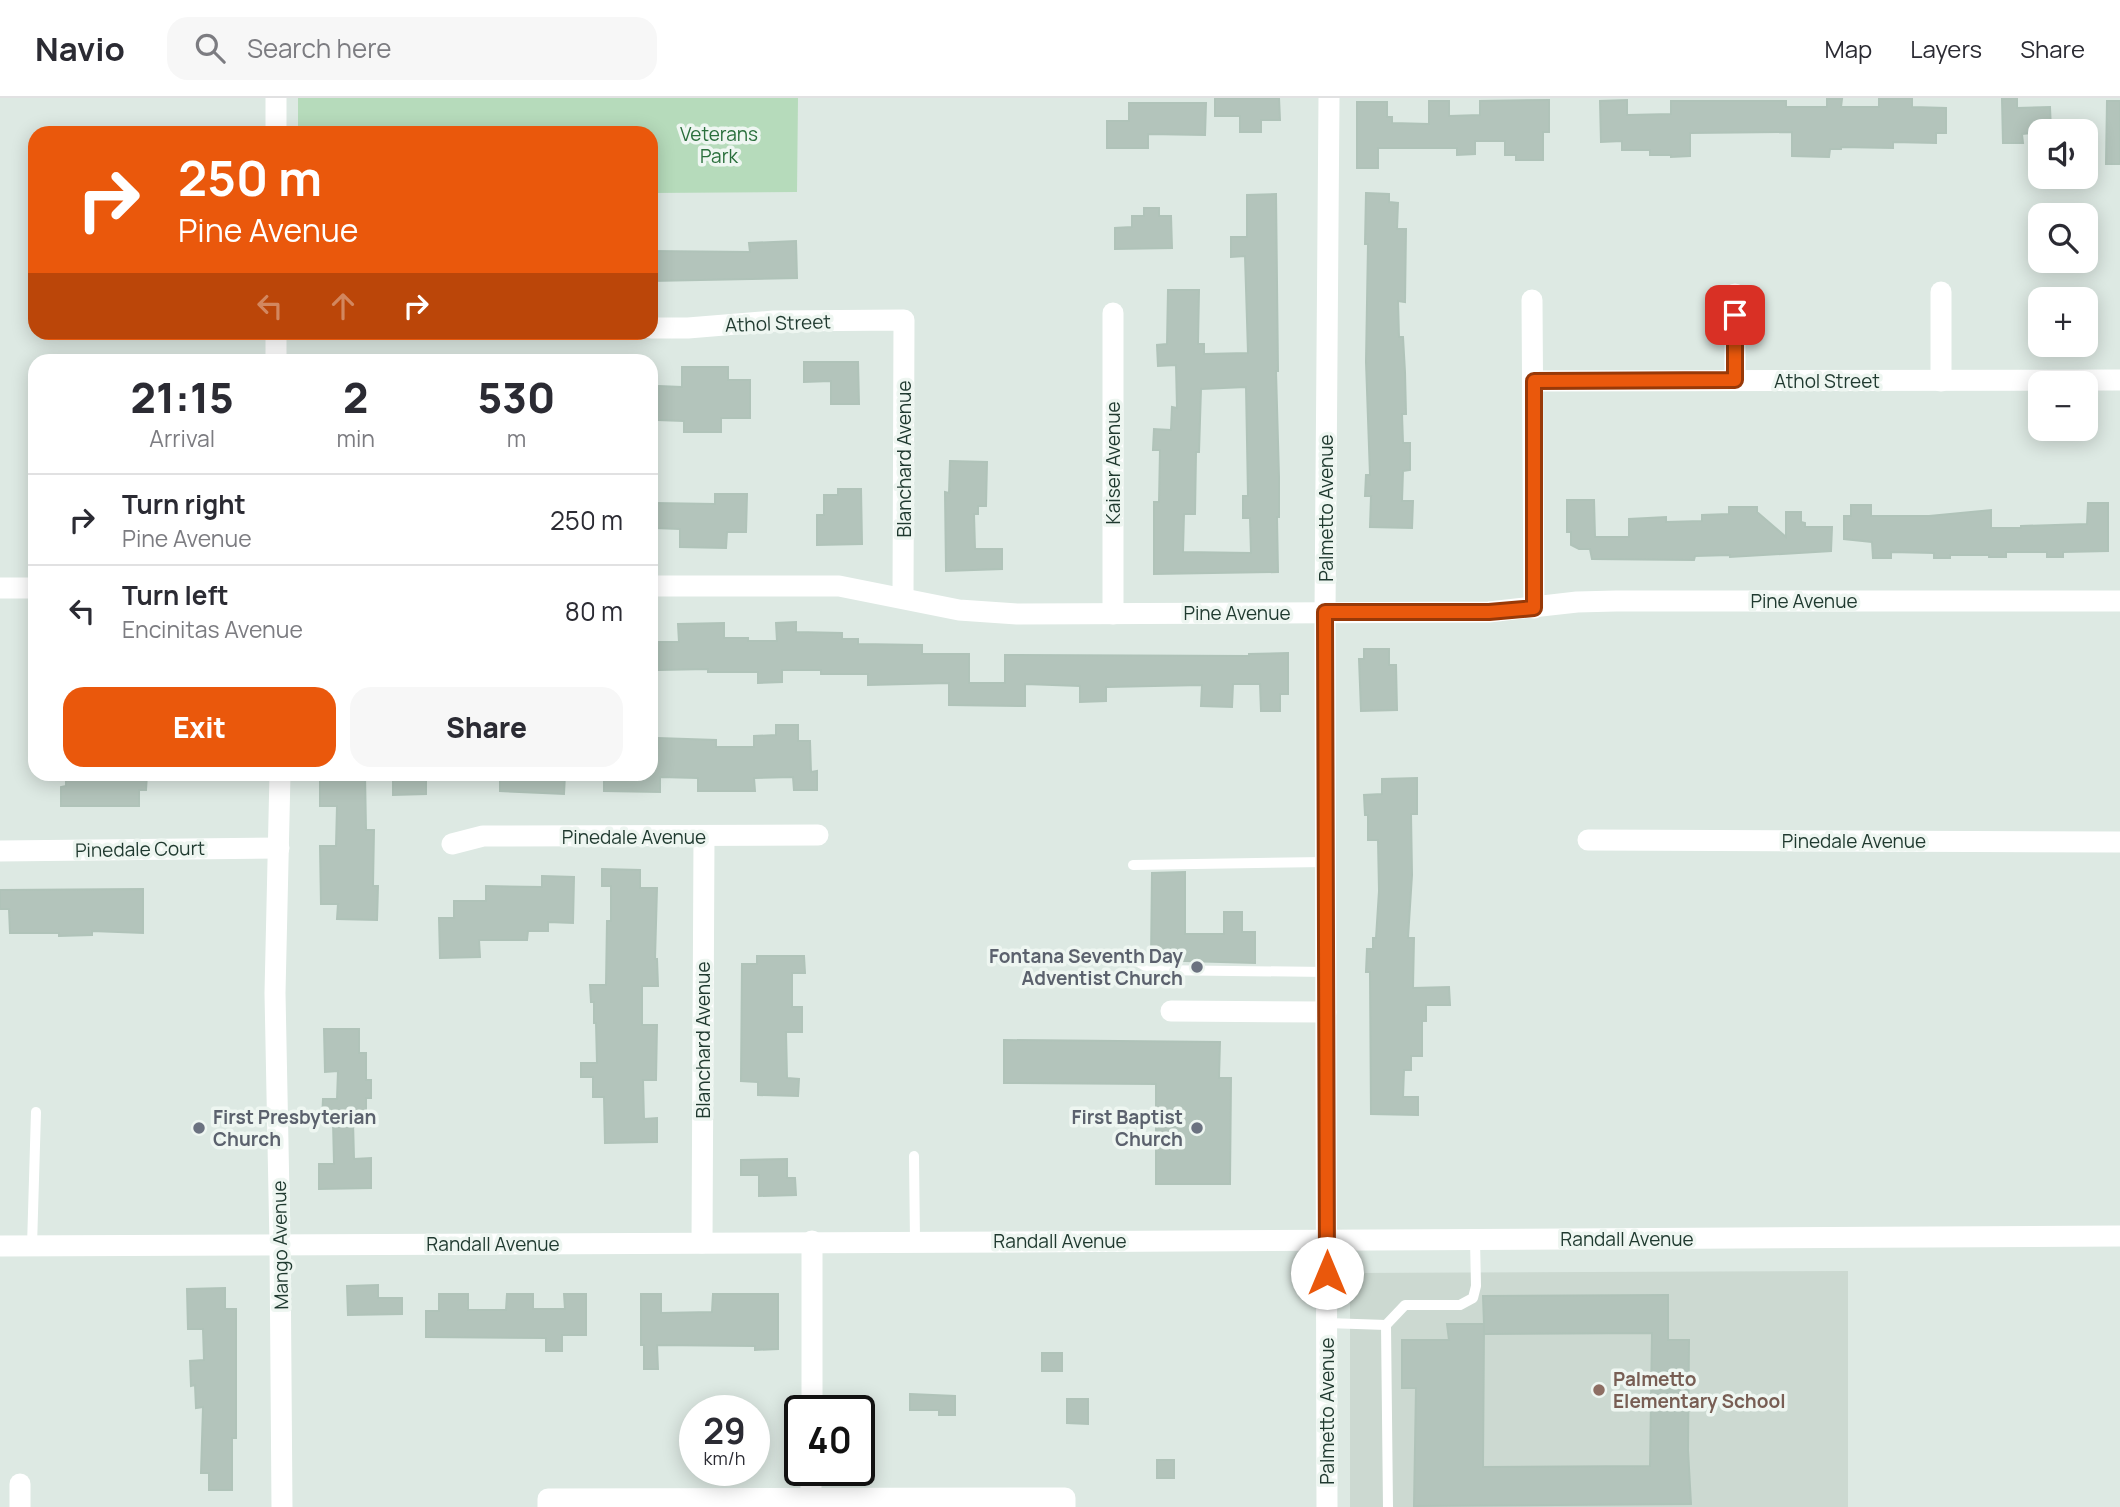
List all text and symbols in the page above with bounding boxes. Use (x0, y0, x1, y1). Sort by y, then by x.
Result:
search box (167, 17, 657, 80)
text: Navio (35, 26, 125, 71)
icon: search (191, 29, 229, 67)
text: Search here (247, 30, 391, 66)
text: Map (1825, 32, 1872, 65)
text: Layers (1910, 32, 1982, 65)
text: Share (2020, 32, 2085, 65)
map controls (2028, 119, 2098, 441)
button: sound (2028, 119, 2098, 189)
park label: Veterans Park (680, 121, 758, 169)
text: 250 m (178, 144, 322, 211)
icon: right (63, 154, 154, 245)
button: search (2028, 203, 2098, 273)
text: Pine Avenue (178, 208, 358, 252)
pin (1705, 285, 1765, 345)
icon: left (251, 287, 289, 325)
icon: ahead (324, 287, 362, 325)
icon: right (397, 287, 435, 325)
button: + (2028, 287, 2098, 357)
icon: arrive (1716, 296, 1754, 334)
street label: Athol Street (725, 308, 831, 338)
text: 21:15 (131, 368, 234, 426)
text: 2 (343, 368, 368, 426)
text: 530 (478, 368, 555, 426)
street label: Athol Street (1774, 368, 1880, 394)
button: − (2028, 371, 2098, 441)
street label: Blanchard Avenue (891, 381, 917, 537)
street label: Kaiser Avenue (1100, 401, 1126, 525)
text: Arrival (149, 422, 215, 454)
text: min (336, 422, 375, 454)
text: m (507, 422, 526, 454)
street label: Palmetto Avenue (1313, 434, 1339, 582)
text: Turn right (122, 486, 246, 522)
icon: right (63, 501, 101, 539)
text: 250 m (550, 502, 623, 538)
text: Pine Avenue (122, 522, 252, 554)
text: Turn left (122, 577, 229, 613)
street label: Pine Avenue (1750, 588, 1858, 614)
icon: left (63, 592, 101, 630)
text: 80 m (565, 593, 623, 629)
street label: Pine Avenue (1183, 600, 1291, 626)
text: Encinitas Avenue (122, 613, 303, 645)
button: Exit (63, 687, 336, 767)
button: Share (350, 687, 623, 767)
street label: Pinedale Avenue (562, 824, 706, 850)
street label: Pinedale Avenue (1782, 828, 1926, 854)
street label: Pinedale Court (75, 835, 205, 863)
place label: Fontana Seventh Day Adventist Church (989, 943, 1183, 991)
marker: Fontana Seventh Day Adventist Church (1189, 959, 1205, 975)
street label: Blanchard Avenue (690, 962, 716, 1118)
place label: First Presbyterian Church (213, 1104, 376, 1152)
place label: First Baptist Church (1071, 1104, 1183, 1152)
marker: First Presbyterian Church (191, 1120, 207, 1136)
marker: First Baptist Church (1189, 1120, 1205, 1136)
street label: Mango Avenue (266, 1180, 294, 1310)
street label: Randall Avenue (1560, 1226, 1694, 1252)
street label: Randall Avenue (993, 1228, 1127, 1254)
street label: Randall Avenue (426, 1231, 560, 1257)
position arrow (1290, 1236, 1364, 1310)
street label: Palmetto Avenue (1314, 1337, 1340, 1485)
place label: Palmetto Elementary School (1613, 1366, 1786, 1414)
marker: Palmetto Elementary School (1591, 1382, 1607, 1398)
speed limit sign: 40 (784, 1395, 875, 1486)
text: 29 (703, 1407, 746, 1455)
text: km/h (704, 1446, 745, 1470)

